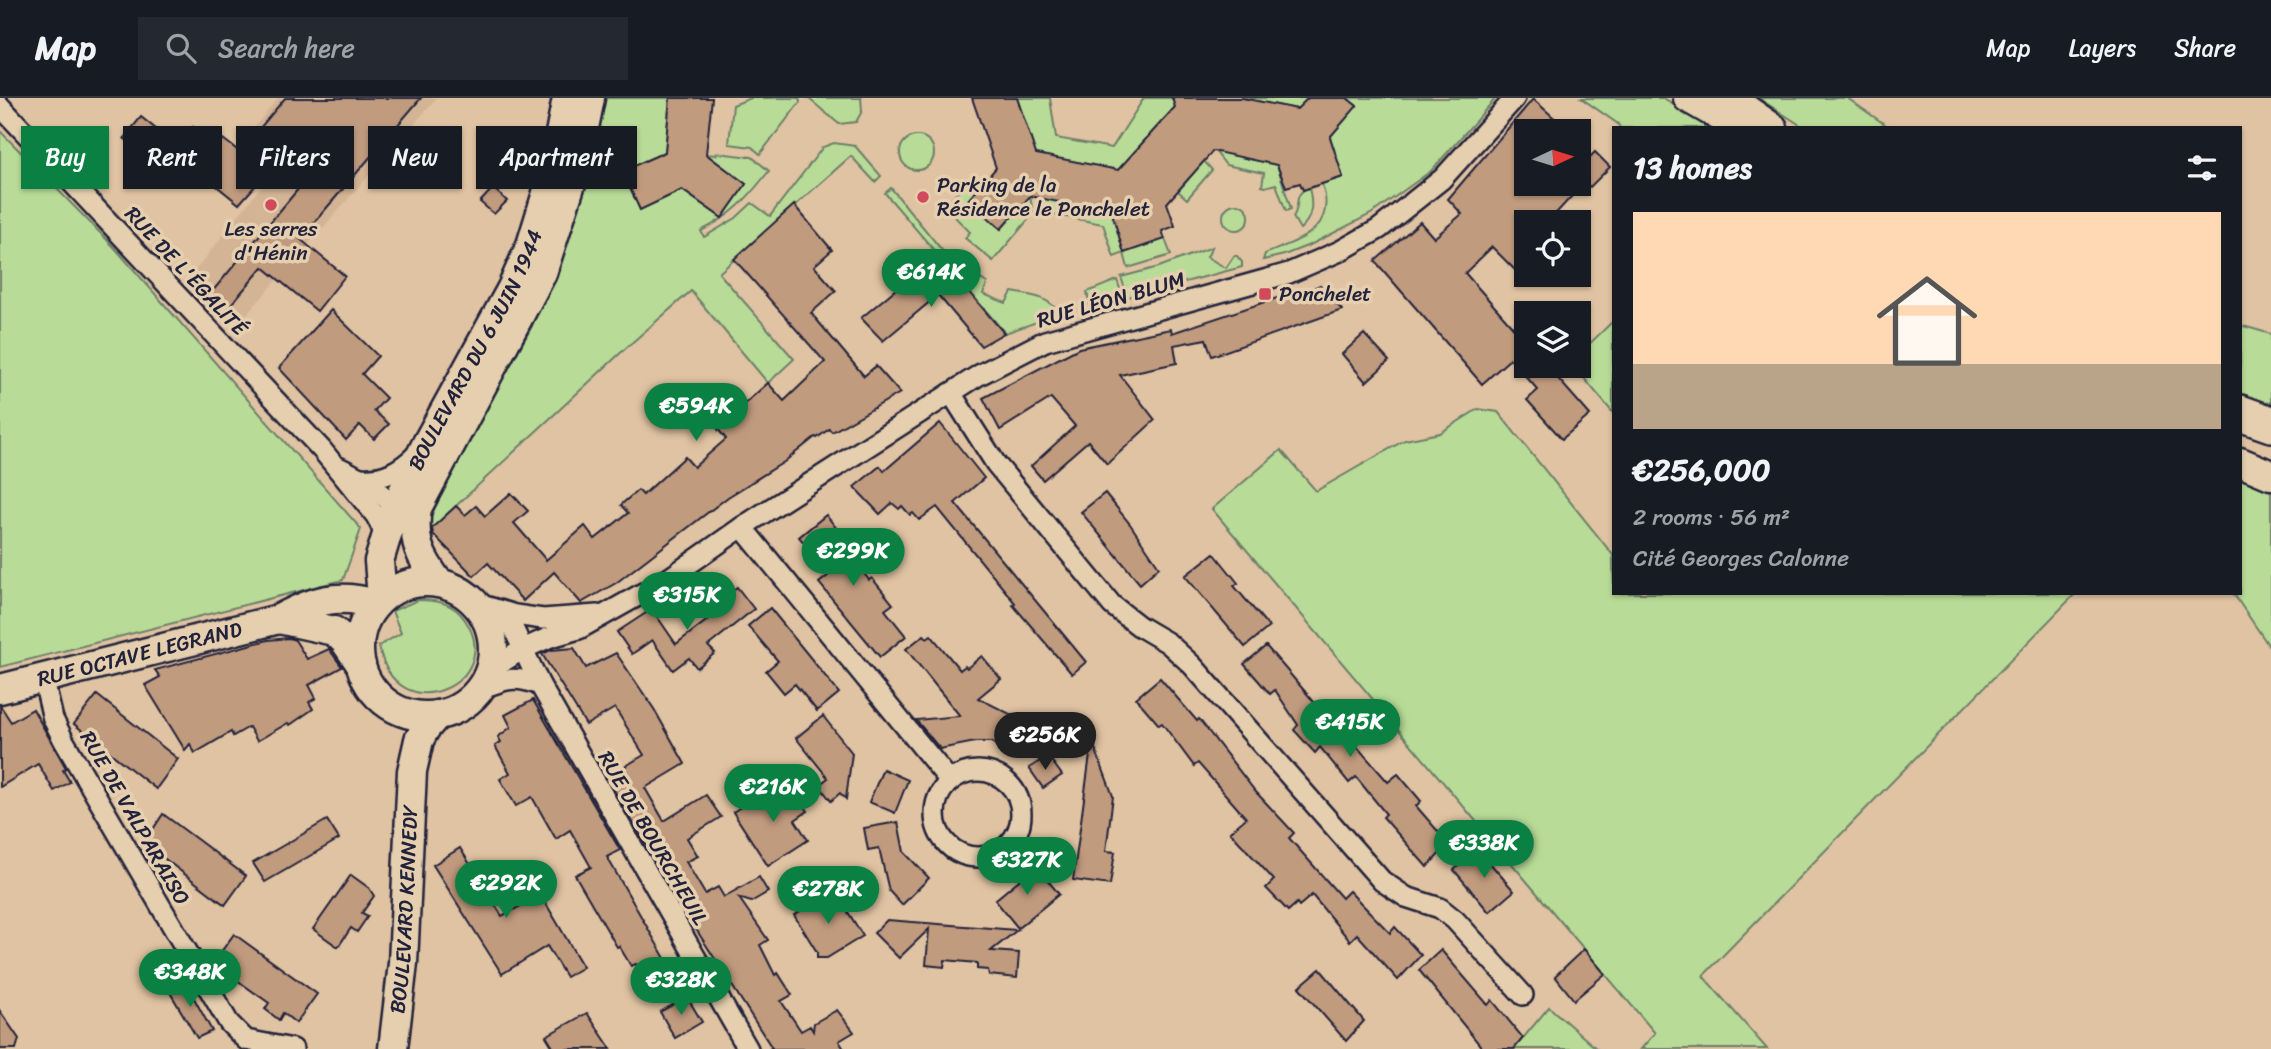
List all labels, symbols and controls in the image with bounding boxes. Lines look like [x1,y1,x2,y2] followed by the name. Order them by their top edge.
[138,17,628,80] search box
[35,19,96,77] text: Map
[218,25,355,71] text: Search here
[1986,27,2031,69] text: Map
[2069,27,2136,69] text: Layers
[2174,27,2236,69] text: Share
[162,29,200,67] icon: search
[1514,119,1591,196] north arrow
[1514,119,1591,378] map controls
[21,126,109,189] chip: Buy
[123,126,222,189] chip: Rent
[236,126,354,189] chip: Filters
[368,126,462,189] chip: New
[476,126,637,189] chip: Apartment
[1633,141,1752,195] text: 13 homes
[2183,149,2221,187] icon: filters
[937,166,1150,228] place label: Parking de la Résidence le Ponchelet
[915,189,931,205] marker: Parking de la Résidence le Ponchelet
[115,197,258,346] street label: RUE DE L'ÉGALITÉ
[263,197,279,213] marker: Les serres d'Hénin
[224,210,318,272] place label: Les serres d'Hénin
[1514,210,1591,287] button: locate
[397,225,554,477] street label: BOULEVARD DU 6 JUIN 1944
[882,250,980,309] pin: €614K
[898,251,964,292] text: €614K
[1864,258,1990,384] icon: home
[1032,261,1190,339] street label: RUE LÉON BLUM
[1279,275,1371,313] place label: Ponchelet
[1257,286,1273,302] marker: Ponchelet
[1514,301,1591,378] button: layers
[647,384,745,443] pin: €594K
[660,385,732,426] text: €594K
[1633,443,1771,497] text: €256,000
[1633,497,1790,538] text: 2 rooms · 56 m²
[804,528,902,588] pin: €299K
[818,530,888,571] text: €299K
[1633,538,1849,579] text: Cité Georges Calonne
[638,573,736,632] pin: €315K
[654,574,720,615] text: €315K
[33,610,247,698] street label: RUE OCTAVE LEGRAND
[1301,700,1399,759] pin: €415K
[1316,701,1384,742] text: €415K
[996,712,1094,772] pin: €256K
[1010,714,1080,755] text: €256K
[69,723,201,913] street label: RUE DE VALPARAISO
[587,743,719,933] street label: RUE DE BOURCHEUIL
[724,764,822,824] pin: €216K
[740,766,806,807] text: €216K
[378,803,429,1016] street label: BOULEVARD KENNEDY
[1435,820,1533,880] pin: €338K
[1450,822,1518,863] text: €338K
[978,838,1076,897] pin: €327K
[993,839,1061,880] text: €327K
[457,860,555,920] pin: €292K
[471,862,541,903] text: €292K
[779,866,877,926] pin: €278K
[793,868,863,909] text: €278K
[141,950,239,1009] pin: €348K
[155,951,225,992] text: €348K
[632,958,730,1017] pin: €328K
[646,959,716,1000] text: €328K

